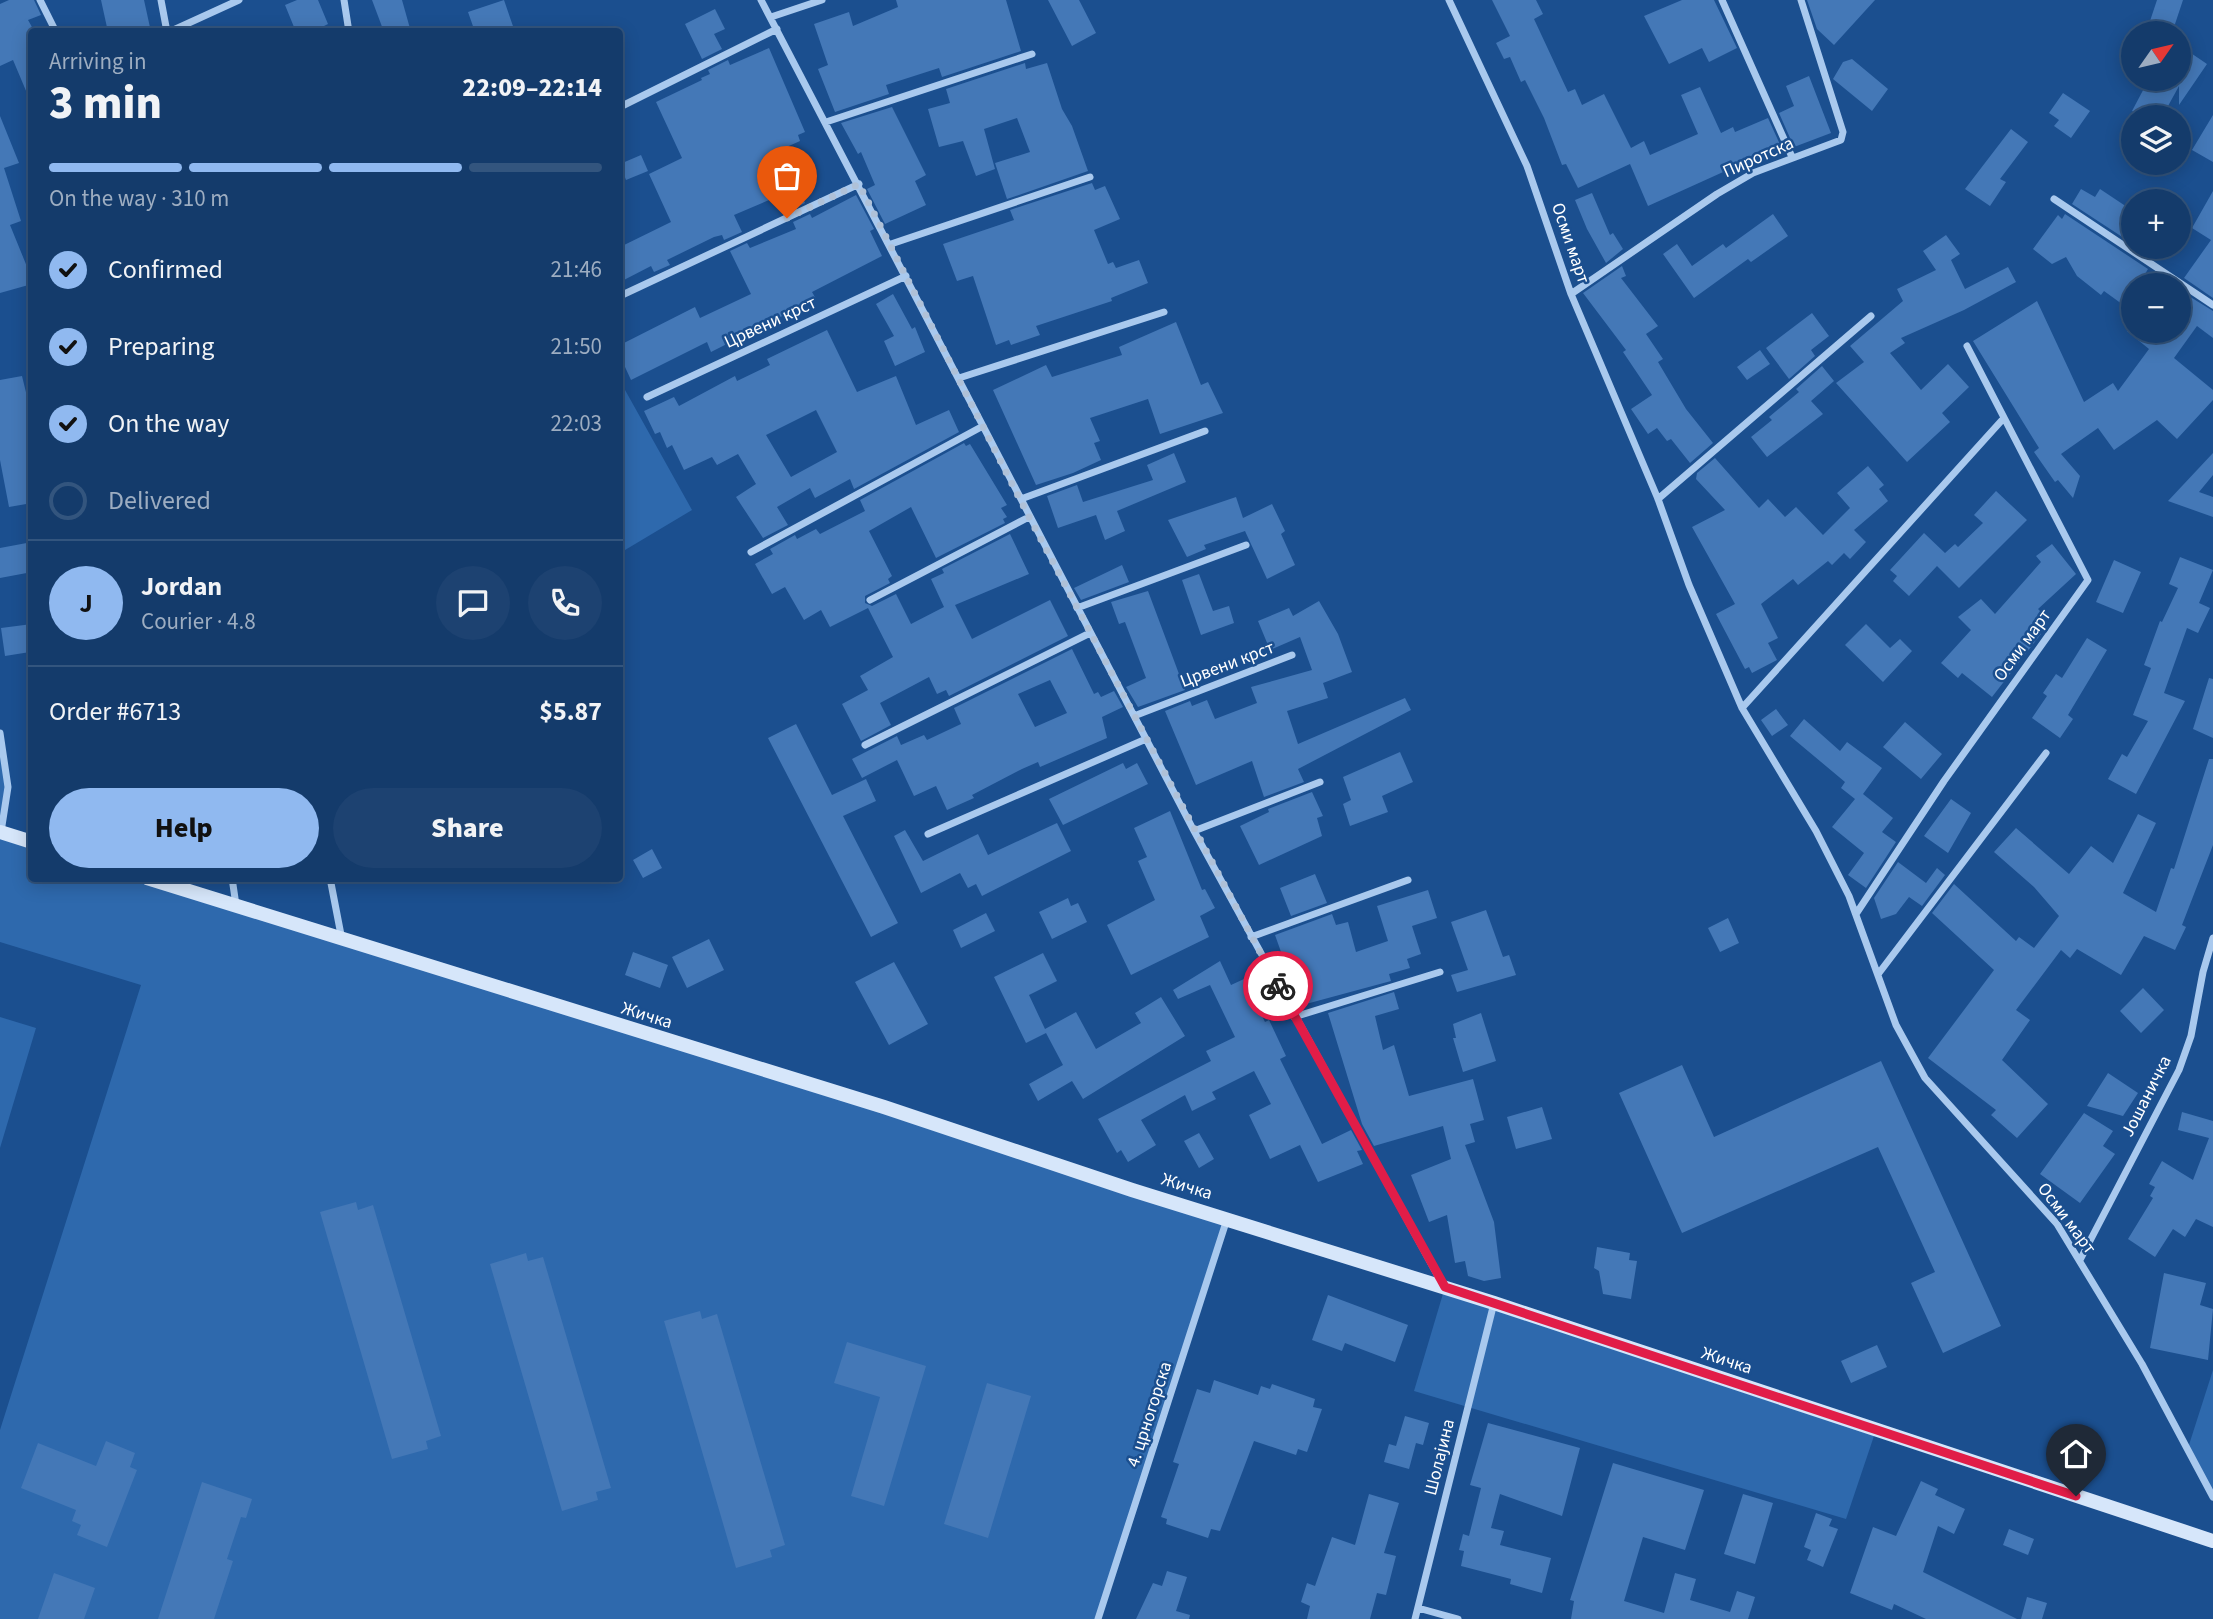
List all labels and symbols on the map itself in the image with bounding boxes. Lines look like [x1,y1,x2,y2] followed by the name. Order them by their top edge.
[2121,21,2191,91] north arrow
[1719,131,1798,184] street label: Пиротска
[757,146,817,218] pin
[1545,199,1596,287] street label: Осми март
[720,290,820,355] street label: Црвени крст
[1988,604,2057,687] street label: Осми март
[1176,635,1278,694] street label: Црвени крст
[1243,951,1313,1021] courier
[618,996,675,1035] street label: Жичка
[2115,1051,2178,1141] street label: Јошаничка
[1158,1167,1215,1206] street label: Жичка
[2031,1177,2102,1259] street label: Осми март
[1698,1341,1756,1380] street label: Жичка
[1121,1358,1178,1470] street label: 4. црногорска
[1418,1416,1461,1498] street label: Шолајина
[2046,1424,2106,1496] pin

